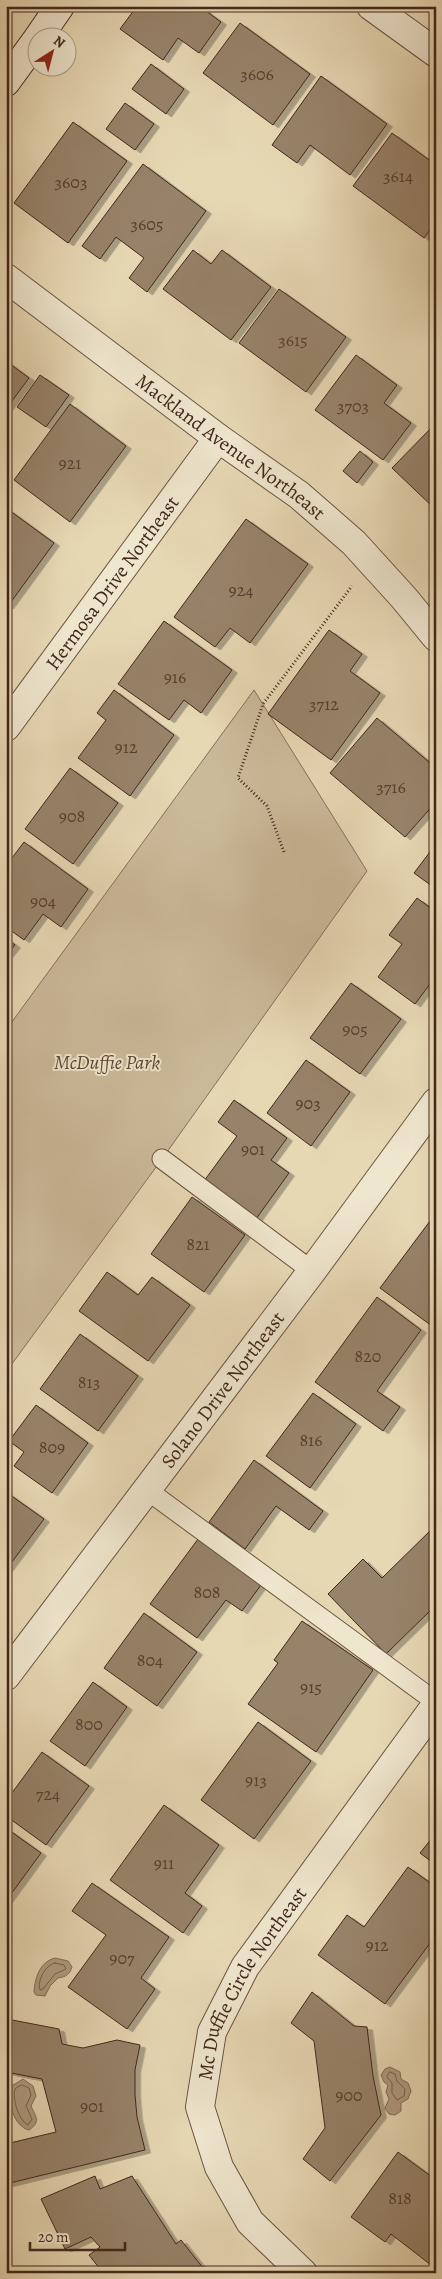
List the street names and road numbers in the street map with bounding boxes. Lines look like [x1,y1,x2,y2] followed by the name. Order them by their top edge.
[130,367,332,526] street label: Mackland Avenue Northeast
[39,490,185,675] street label: Hermosa Drive Northeast
[154,1305,291,1474] street label: Solano Drive Northeast
[191,1881,313,2082] street label: Mc Duffie Circle Northeast

